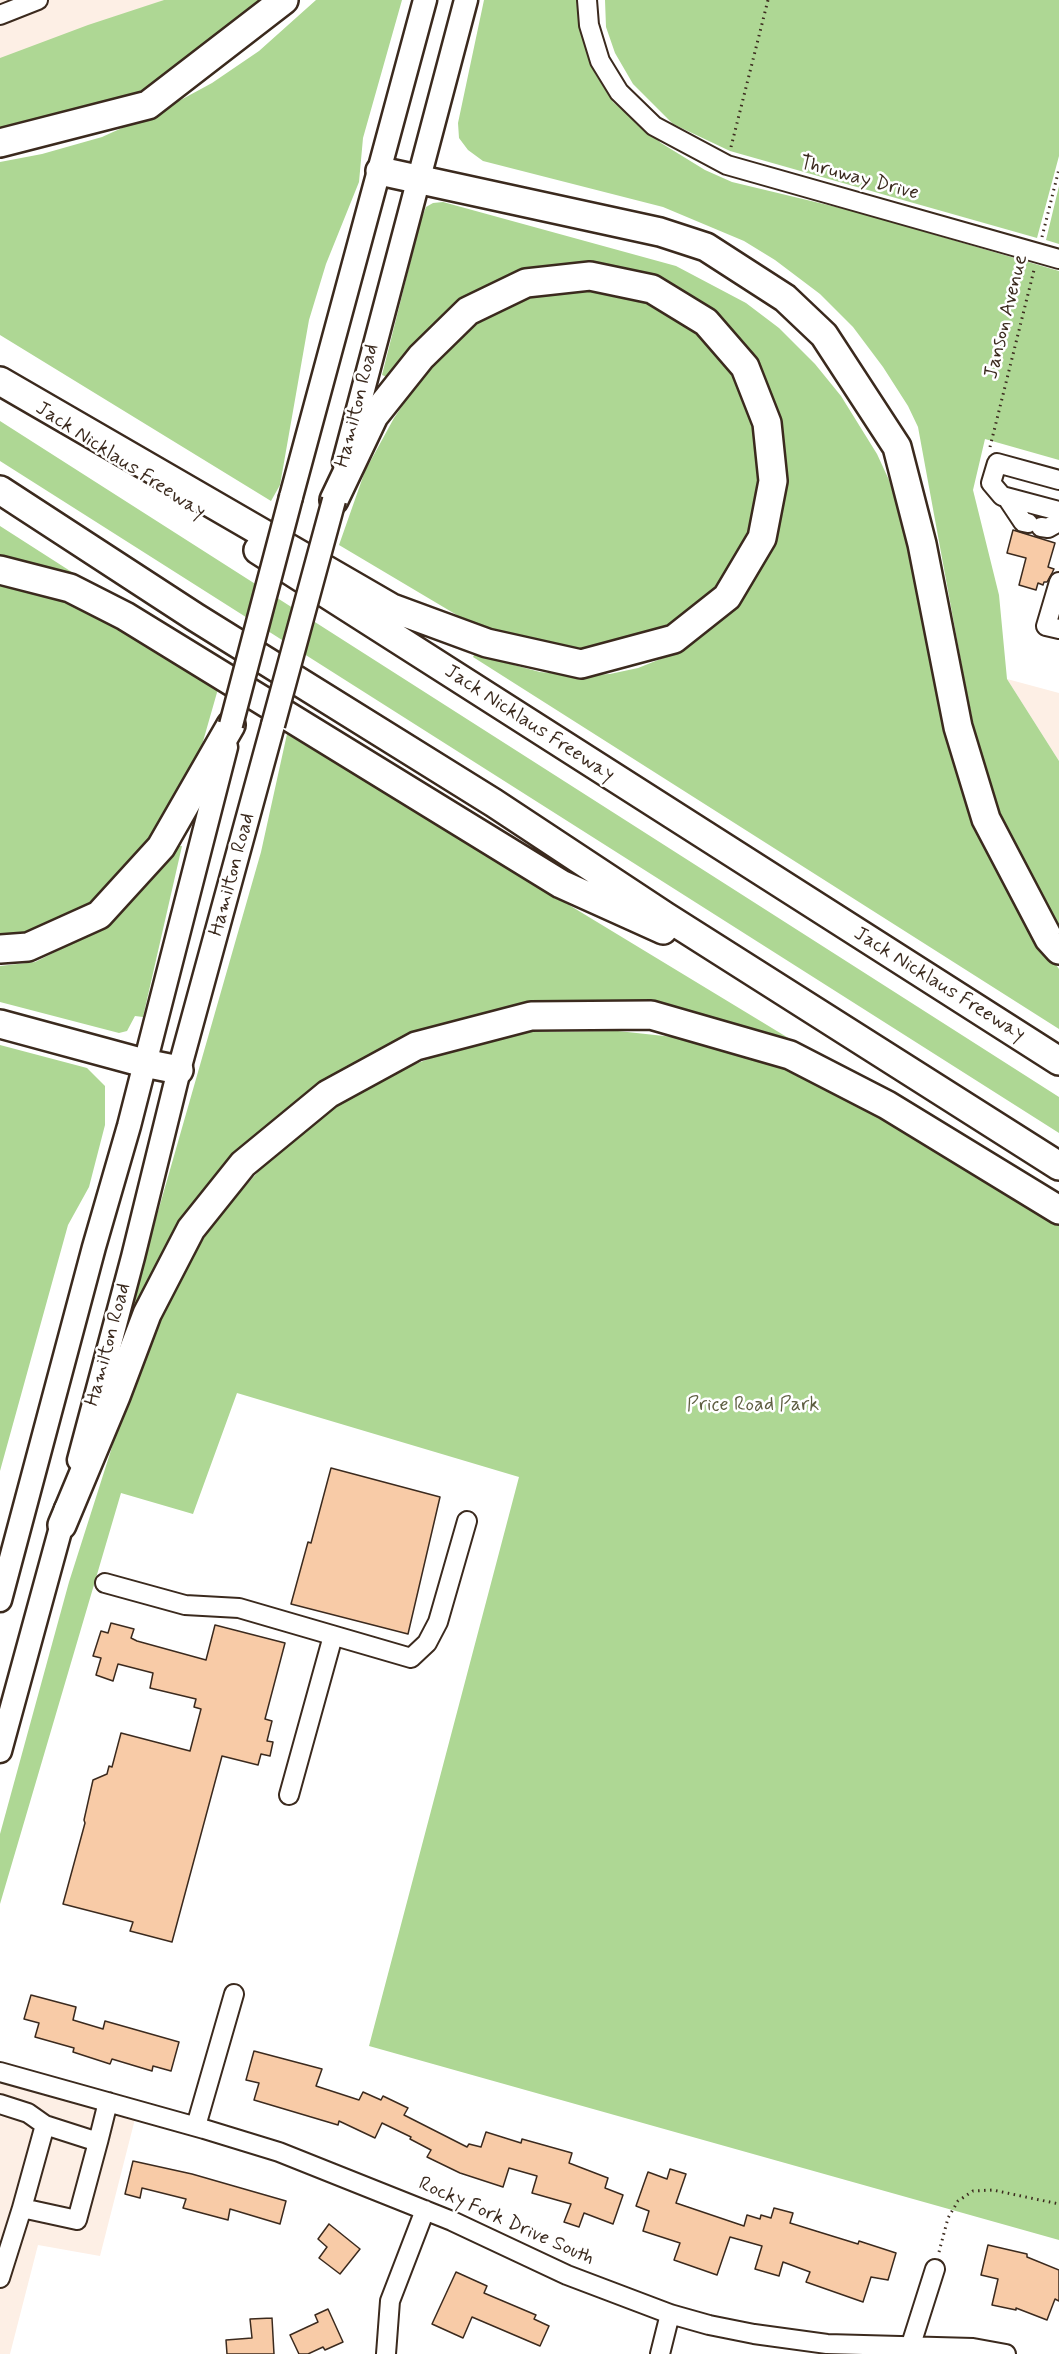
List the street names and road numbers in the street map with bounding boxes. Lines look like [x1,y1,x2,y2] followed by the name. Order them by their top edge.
[797,152,921,206] street label: Thruway Drive
[980,252,1034,382] street label: Janson Avenue
[331,342,385,470] street label: Hamilton Road
[31,397,209,525] street label: Jack Nicklaus Freeway
[440,660,618,788] street label: Jack Nicklaus Freeway
[205,811,261,939] street label: Hamilton Road
[849,922,1029,1048] street label: Jack Nicklaus Freeway
[81,1281,137,1409] street label: Hamilton Road
[414,2172,598,2272] street label: Rocky Fork Drive South

